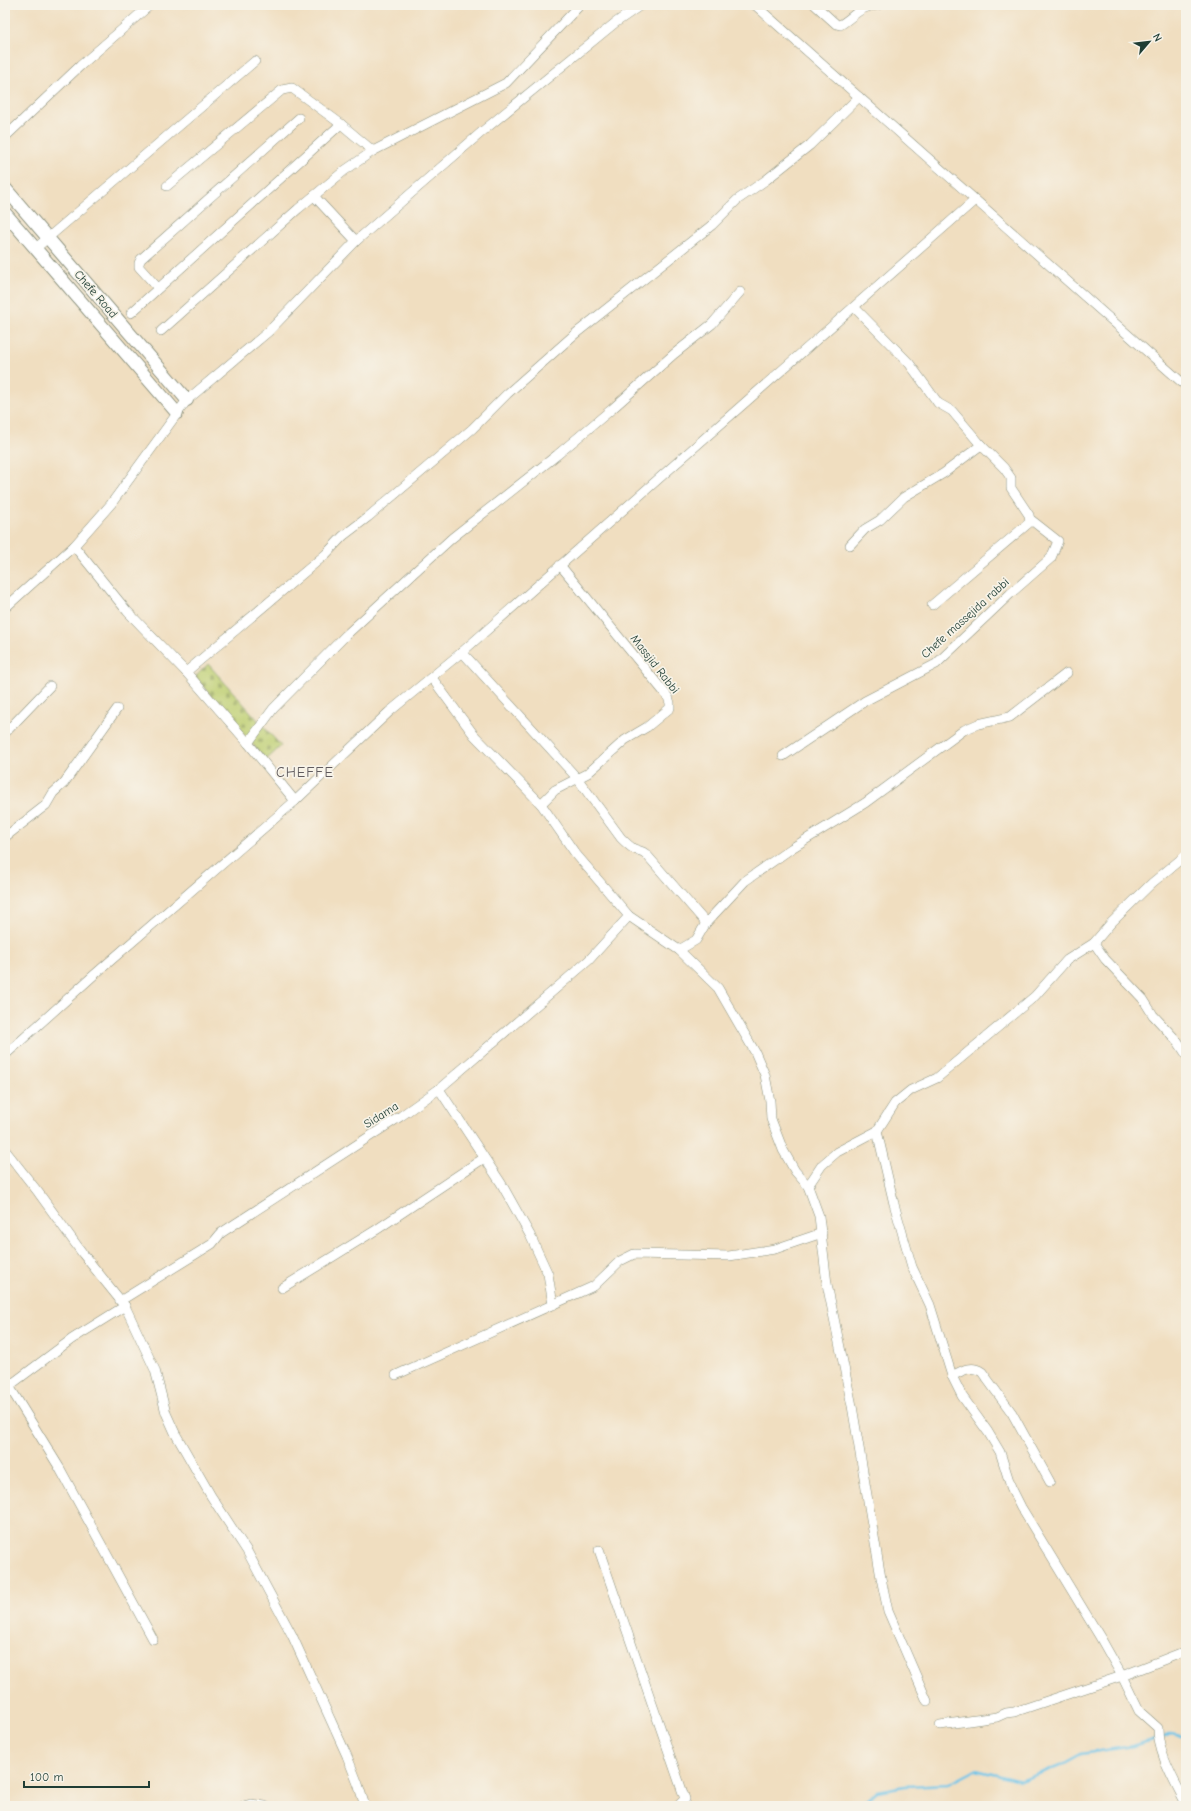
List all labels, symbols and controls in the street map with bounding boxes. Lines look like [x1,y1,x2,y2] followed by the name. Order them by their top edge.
[1129,22,1169,62] north arrow
[1150,31,1165,44] text: N
[71,267,121,321] street label: Chefe Road
[918,575,1012,661] street label: Chefe massejida rabbi
[628,632,682,696] street label: Massjid Rabbi
[276,764,334,781] district label: CHEFFE
[361,1099,401,1131] street label: Sidama
[24,1763,149,1789] scale bar
[30,1770,63,1784] text: 100 m

